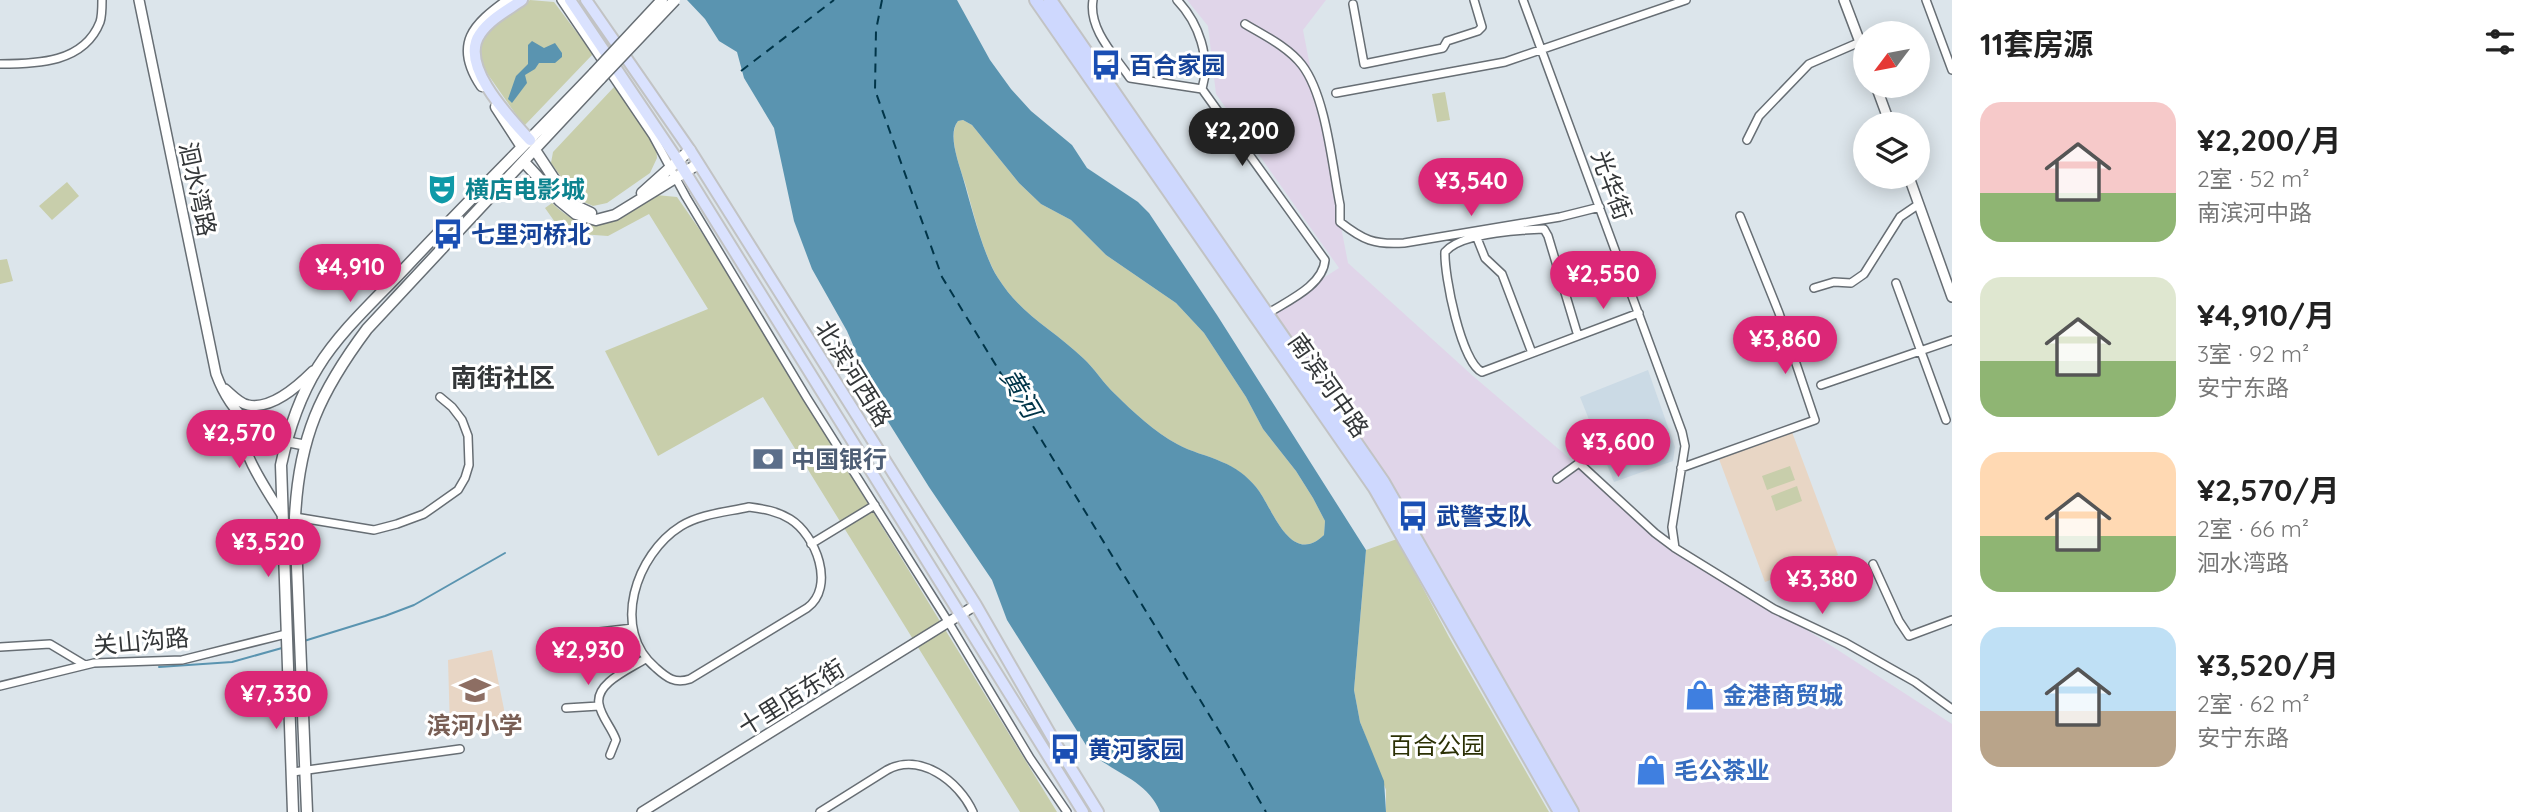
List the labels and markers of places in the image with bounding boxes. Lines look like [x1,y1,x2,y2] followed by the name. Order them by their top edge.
[1089,48,1123,82] bus stop icon: 百合家园
[1129,50,1225,80] place label: 百合家园
[1185,108,1299,168] pin: ¥2,200
[1414,158,1528,218] pin: ¥3,540
[425,172,459,206] theatre icon: 横店电影城
[465,174,585,204] place label: 横店电影城
[431,217,465,251] bus stop icon: 七里河桥北
[471,219,591,249] place label: 七里河桥北
[293,244,407,304] pin: ¥4,910
[1546,252,1660,311] pin: ¥2,550
[1728,316,1842,376] pin: ¥3,860
[182,410,296,470] pin: ¥2,570
[1561,420,1675,479] pin: ¥3,600
[751,442,785,476] bank icon: 中国银行
[791,444,887,474] place label: 中国银行
[1396,499,1430,533] bus stop icon: 武警支队
[1436,501,1532,531] place label: 武警支队
[211,520,325,579] pin: ¥3,520
[1765,556,1879,616] pin: ¥3,380
[531,628,645,687] pin: ¥2,930
[219,672,333,731] pin: ¥7,330
[458,673,492,707] school or university icon: 滨河小学
[1683,678,1717,712] shop icon: 金港商贸城
[1723,680,1843,710] place label: 金港商贸城
[427,710,523,740] place label: 滨河小学
[1048,732,1082,766] bus stop icon: 黄河家园
[1088,734,1184,764] place label: 黄河家园
[1634,753,1668,787] shop icon: 毛公茶业
[1674,755,1770,785] place label: 毛公茶业

